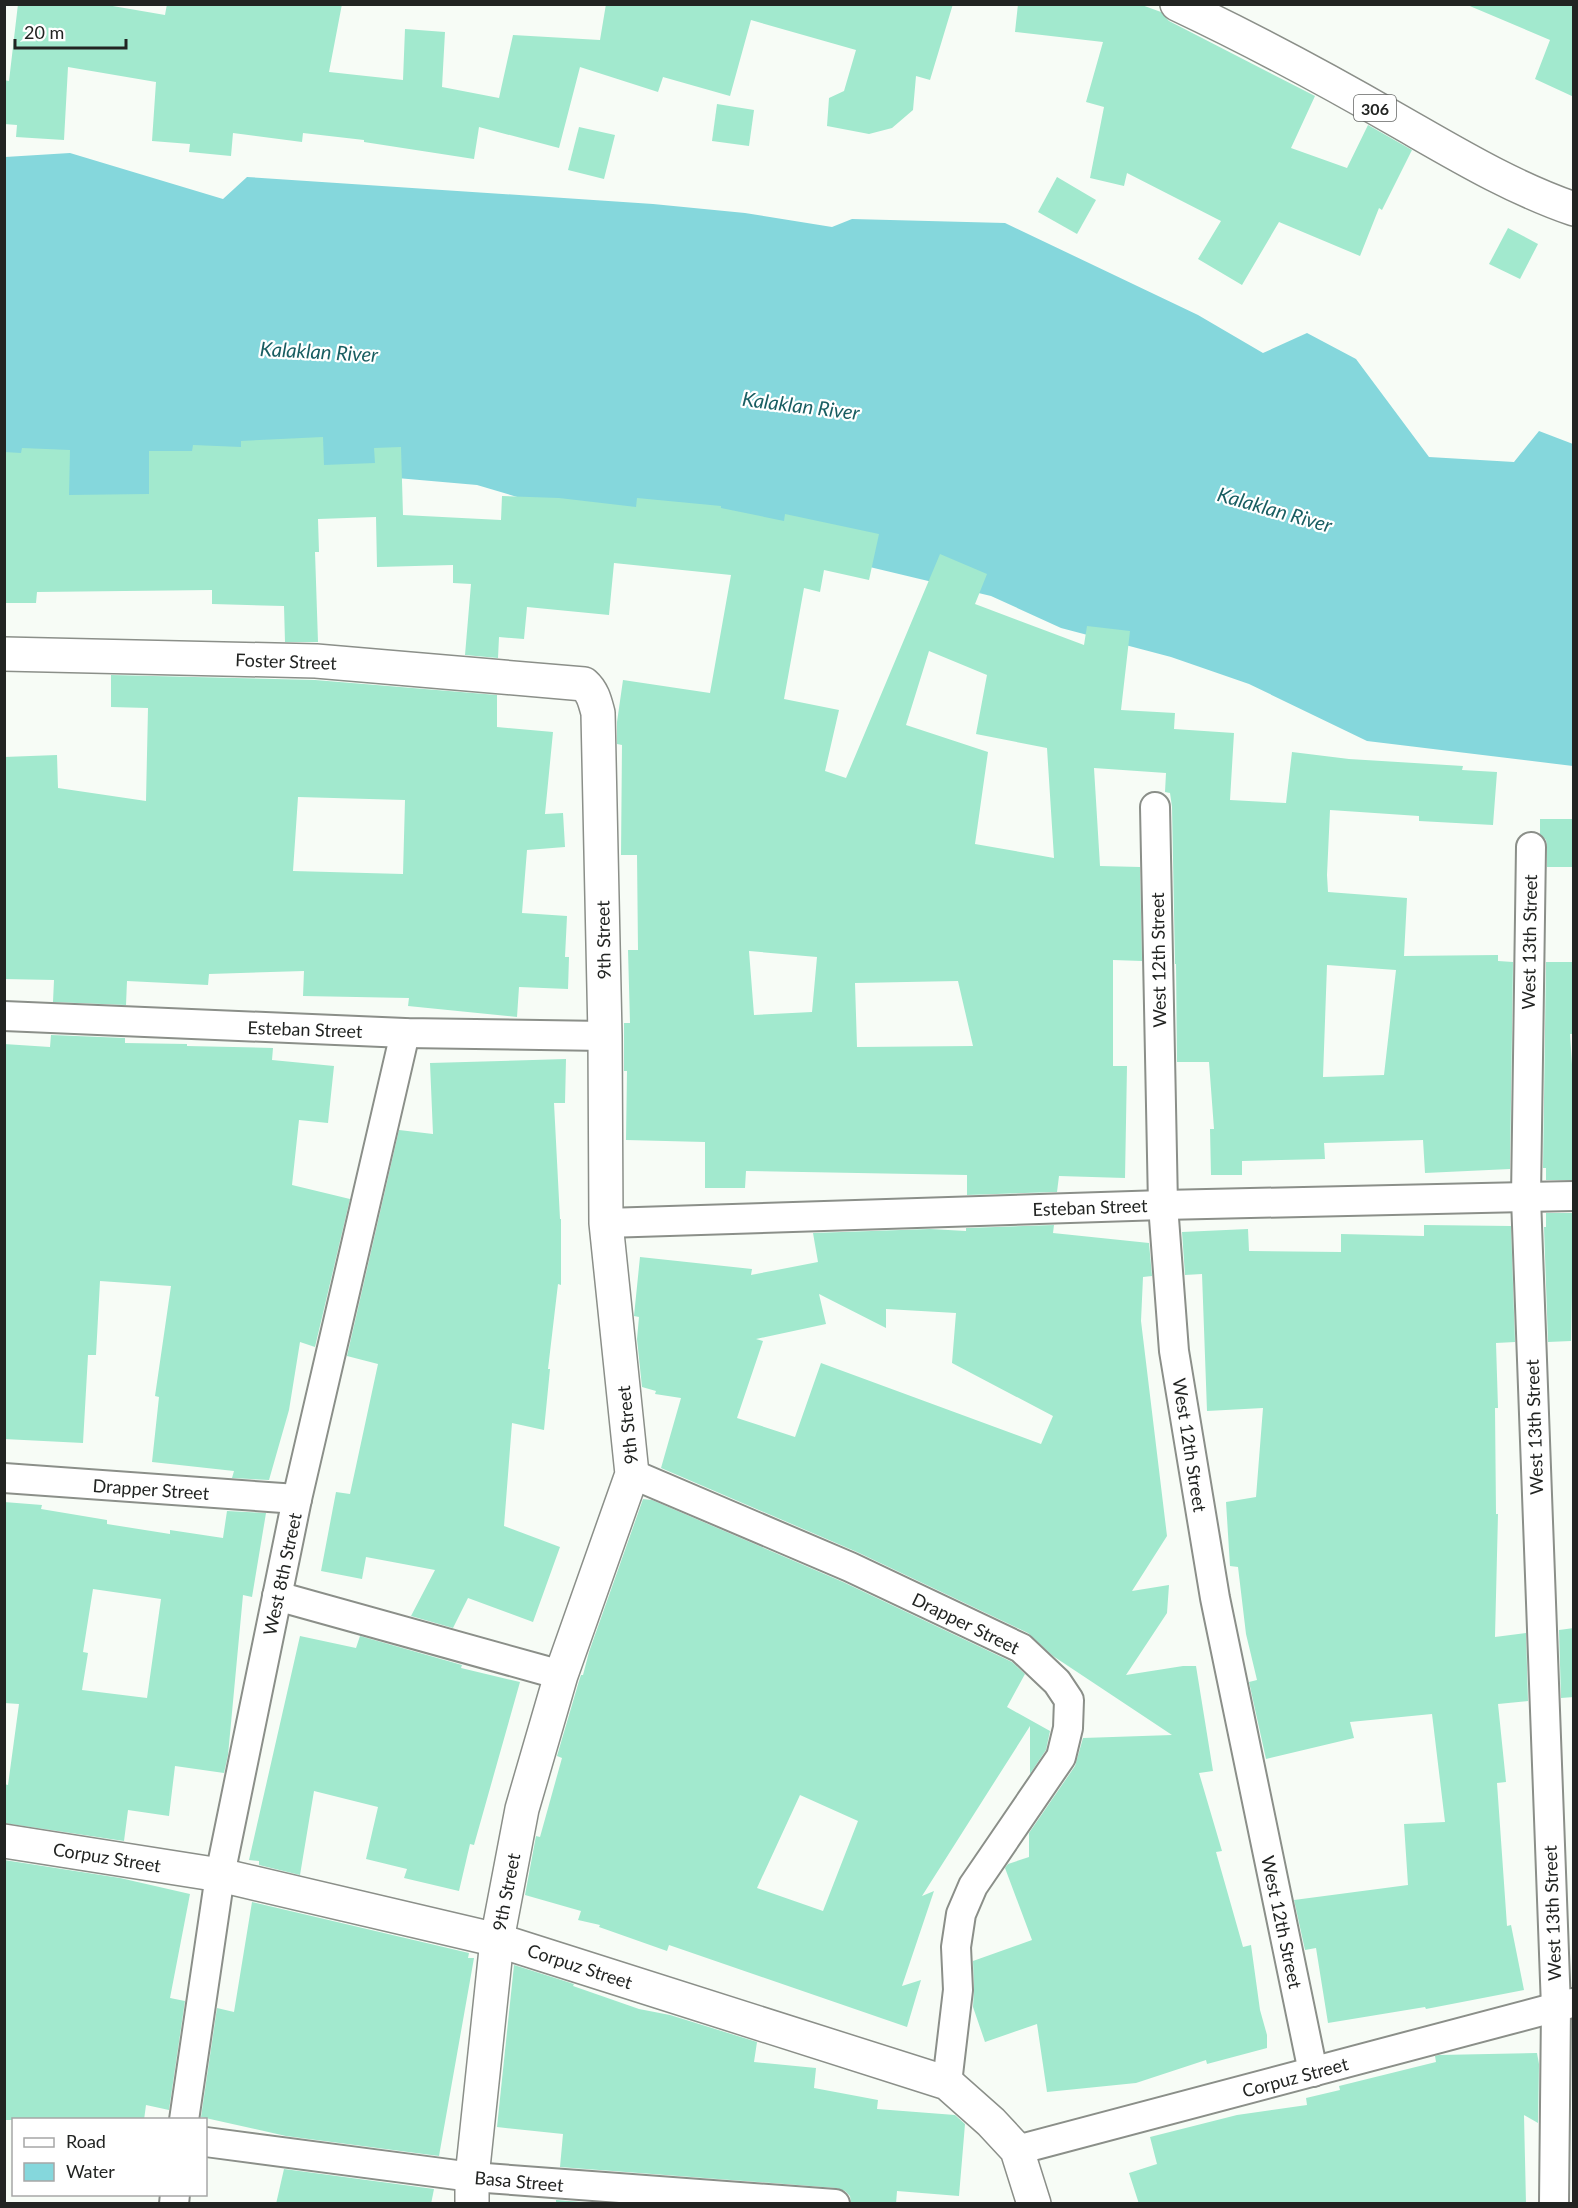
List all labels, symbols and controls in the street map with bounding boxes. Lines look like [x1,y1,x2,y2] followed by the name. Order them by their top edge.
[15,12,126,50] scale bar
[24,21,64,43] text: 20 m
[1354,95,1396,121] road number: 306
[259,336,380,366] water label: Kalaklan River
[741,386,862,424] water label: Kalaklan River
[1215,481,1336,537] water label: Kalaklan River
[235,648,338,674] street label: Foster Street
[1517,874,1541,1010] street label: West 13th Street
[1146,892,1170,1028] street label: West 12th Street
[591,900,615,980] street label: 9th Street
[247,1016,363,1042] street label: Esteban Street
[1032,1194,1148,1220] street label: Esteban Street
[1521,1358,1547,1495] street label: West 13th Street
[1169,1376,1212,1514] street label: West 12th Street
[612,1384,642,1465] street label: 9th Street
[92,1474,211,1504] street label: Drapper Street
[258,1510,306,1637] street label: West 8th Street
[909,1588,1024,1659] street label: Drapper Street
[52,1838,163,1876] street label: Corpuz Street
[1539,1844,1565,1981] street label: West 13th Street
[488,1851,524,1933] street label: 9th Street
[1257,1854,1307,1991] street label: West 12th Street
[525,1939,636,1993] street label: Corpuz Street
[1240,2052,1351,2102] street label: Corpuz Street
[12,2118,207,2196] legend
[66,2130,106,2152] text: Road
[66,2160,115,2182] text: Water
[474,2166,565,2196] street label: Basa Street

